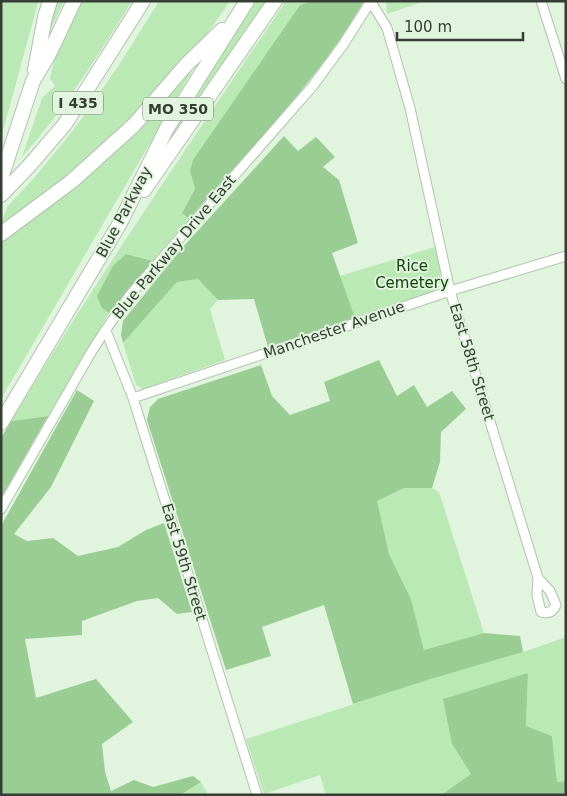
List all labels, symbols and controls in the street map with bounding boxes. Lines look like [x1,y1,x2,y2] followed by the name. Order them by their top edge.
[397,10,523,42] scale bar
[404,18,452,36] text: 100 m
[53,92,103,115] road number: I 435
[143,98,213,120] road number: MO 350
[92,163,156,261] street label: Blue Parkway
[108,171,240,323] street label: Blue Parkway Drive East
[375,257,449,292] park label: Rice Cemetery
[261,297,407,363] street label: Manchester Avenue
[446,301,498,423] street label: East 58th Street
[158,501,210,623] street label: East 59th Street

